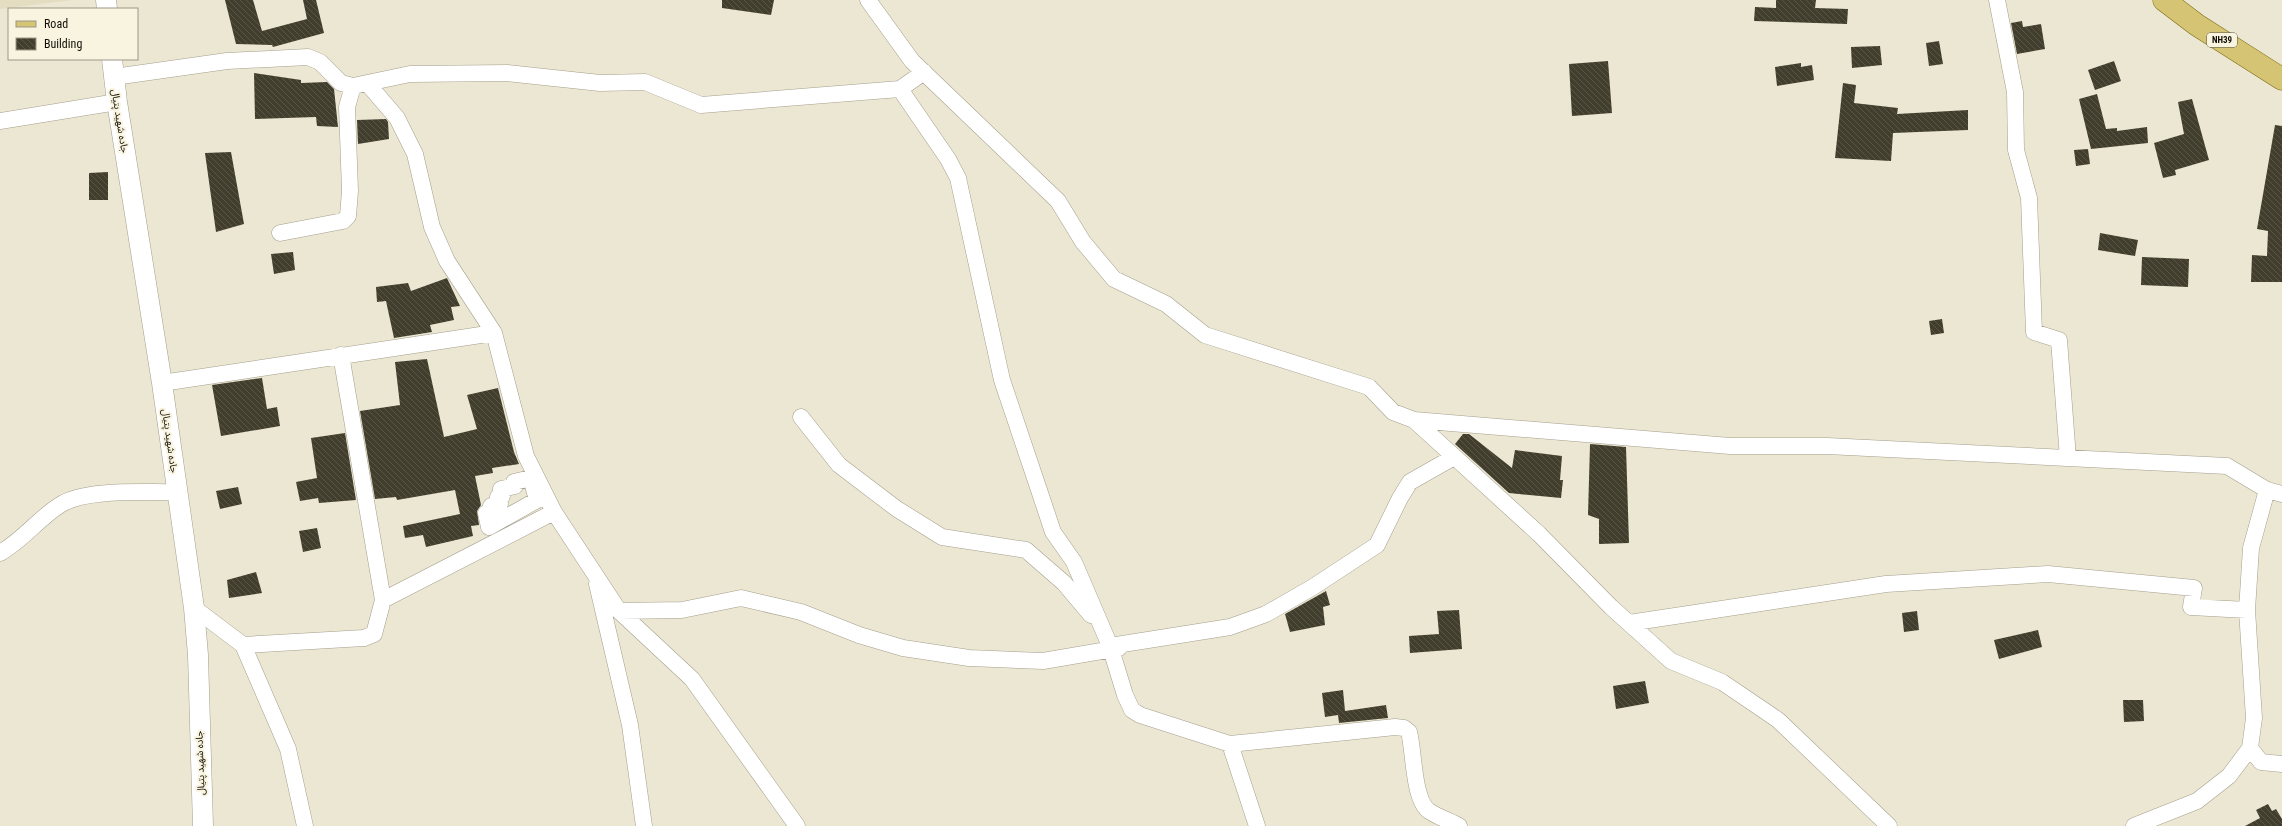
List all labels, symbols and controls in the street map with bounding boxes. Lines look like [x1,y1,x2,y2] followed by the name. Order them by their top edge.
[8,8,138,60] legend
[44,17,68,31] text: Road
[2207,33,2237,47] road number: NH39
[44,37,82,51] text: Building
[108,88,130,154] street label: جاده شهید پتیال
[159,408,180,474] street label: جاده شهید پتیال
[193,730,208,795] street label: جاده شهید پتیال

